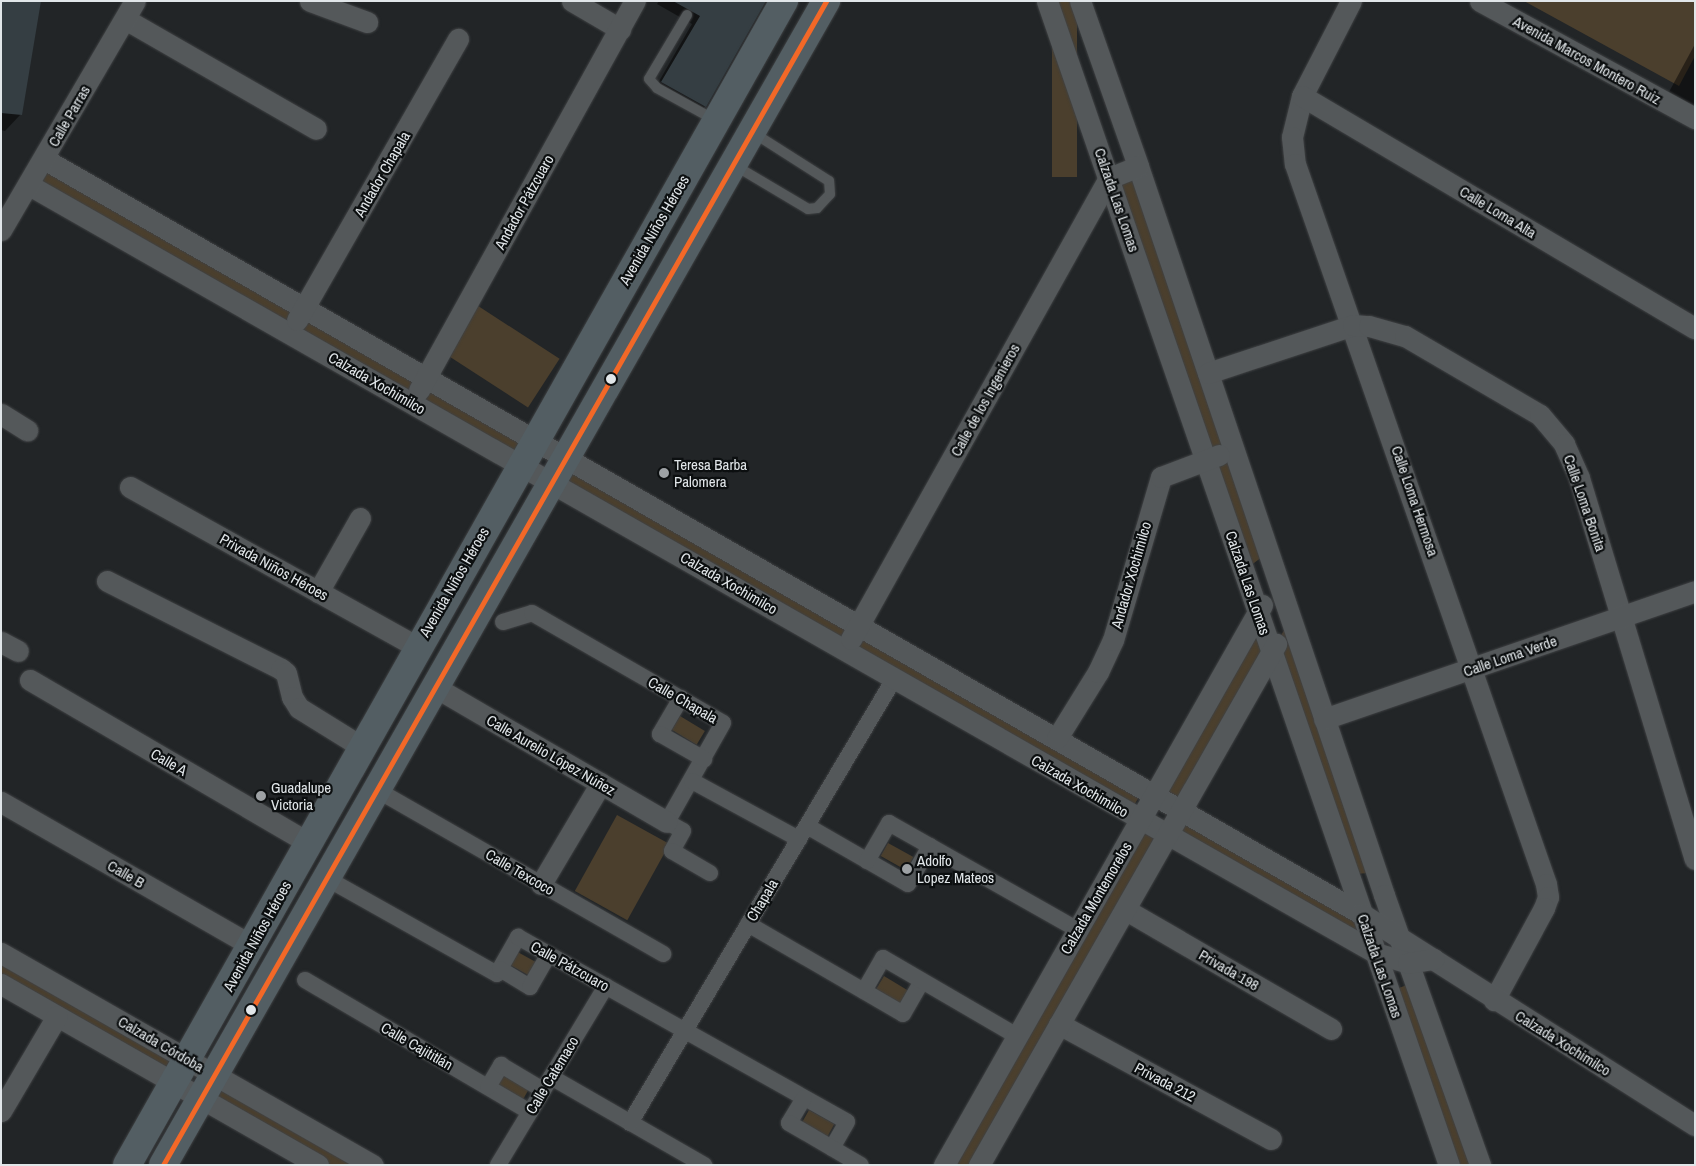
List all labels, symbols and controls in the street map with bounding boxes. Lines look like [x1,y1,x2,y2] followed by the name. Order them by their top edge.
[1510,12,1664,108] street label: Avenida Marcos Montero Ruiz
[44,82,94,150] street label: Calle Parras
[350,128,414,220] street label: Andador Chapala
[1091,146,1143,254] street label: Calzada Las Lomas
[491,152,557,252] street label: Andador Pátzcuaro
[615,172,693,288] street label: Avenida Niños Héroes
[1456,182,1540,242] street label: Calle Loma Alta
[947,341,1023,459] street label: Calle de los Ingenieros
[325,348,429,418] street label: Calzada Xochimilco
[606,374,616,384] unlabelled marker
[1388,443,1442,559] street label: Calle Loma Hermosa
[1560,452,1610,554] street label: Calle Loma Bonita
[674,455,747,490] place label: Teresa Barba Palomera
[658,467,670,479] marker: Teresa Barba Palomera
[1107,519,1155,631] street label: Andador Xochimilco
[415,524,493,640] street label: Avenida Niños Héroes
[1222,529,1274,637] street label: Calzada Las Lomas
[217,530,331,604] street label: Privada Niños Héroes
[677,548,781,618] street label: Calzada Xochimilco
[1461,632,1559,680] street label: Calle Loma Verde
[645,673,721,727] street label: Calle Chapala
[483,711,619,799] street label: Calle Aurelio López Núñez
[147,744,191,780] street label: Calle A
[1028,751,1132,821] street label: Calzada Xochimilco
[271,778,331,813] place label: Guadalupe Victoria
[255,790,267,802] marker: Guadalupe Victoria
[1057,839,1135,957] street label: Calzada Montemorelos
[482,845,558,899] street label: Calle Texcoco
[917,851,994,886] place label: Adolfo Lopez Mateos
[104,856,148,892] street label: Calle B
[901,863,913,875] marker: Adolfo Lopez Mateos
[742,876,782,924] street label: Chapala
[219,878,295,994] street label: Avenida Niños Héroes
[1354,912,1406,1020] street label: Calzada Las Lomas
[528,937,612,995] street label: Calle Pátzcuaro
[1196,946,1262,994] street label: Privada 198
[246,1005,256,1015] unlabelled marker
[1512,1006,1614,1080] street label: Calzada Xochimilco
[115,1012,207,1076] street label: Calzada Córdoba
[378,1018,456,1074] street label: Calle Cajititlán
[522,1033,582,1117] street label: Calle Catemaco
[1131,1058,1199,1106] street label: Privada 212

